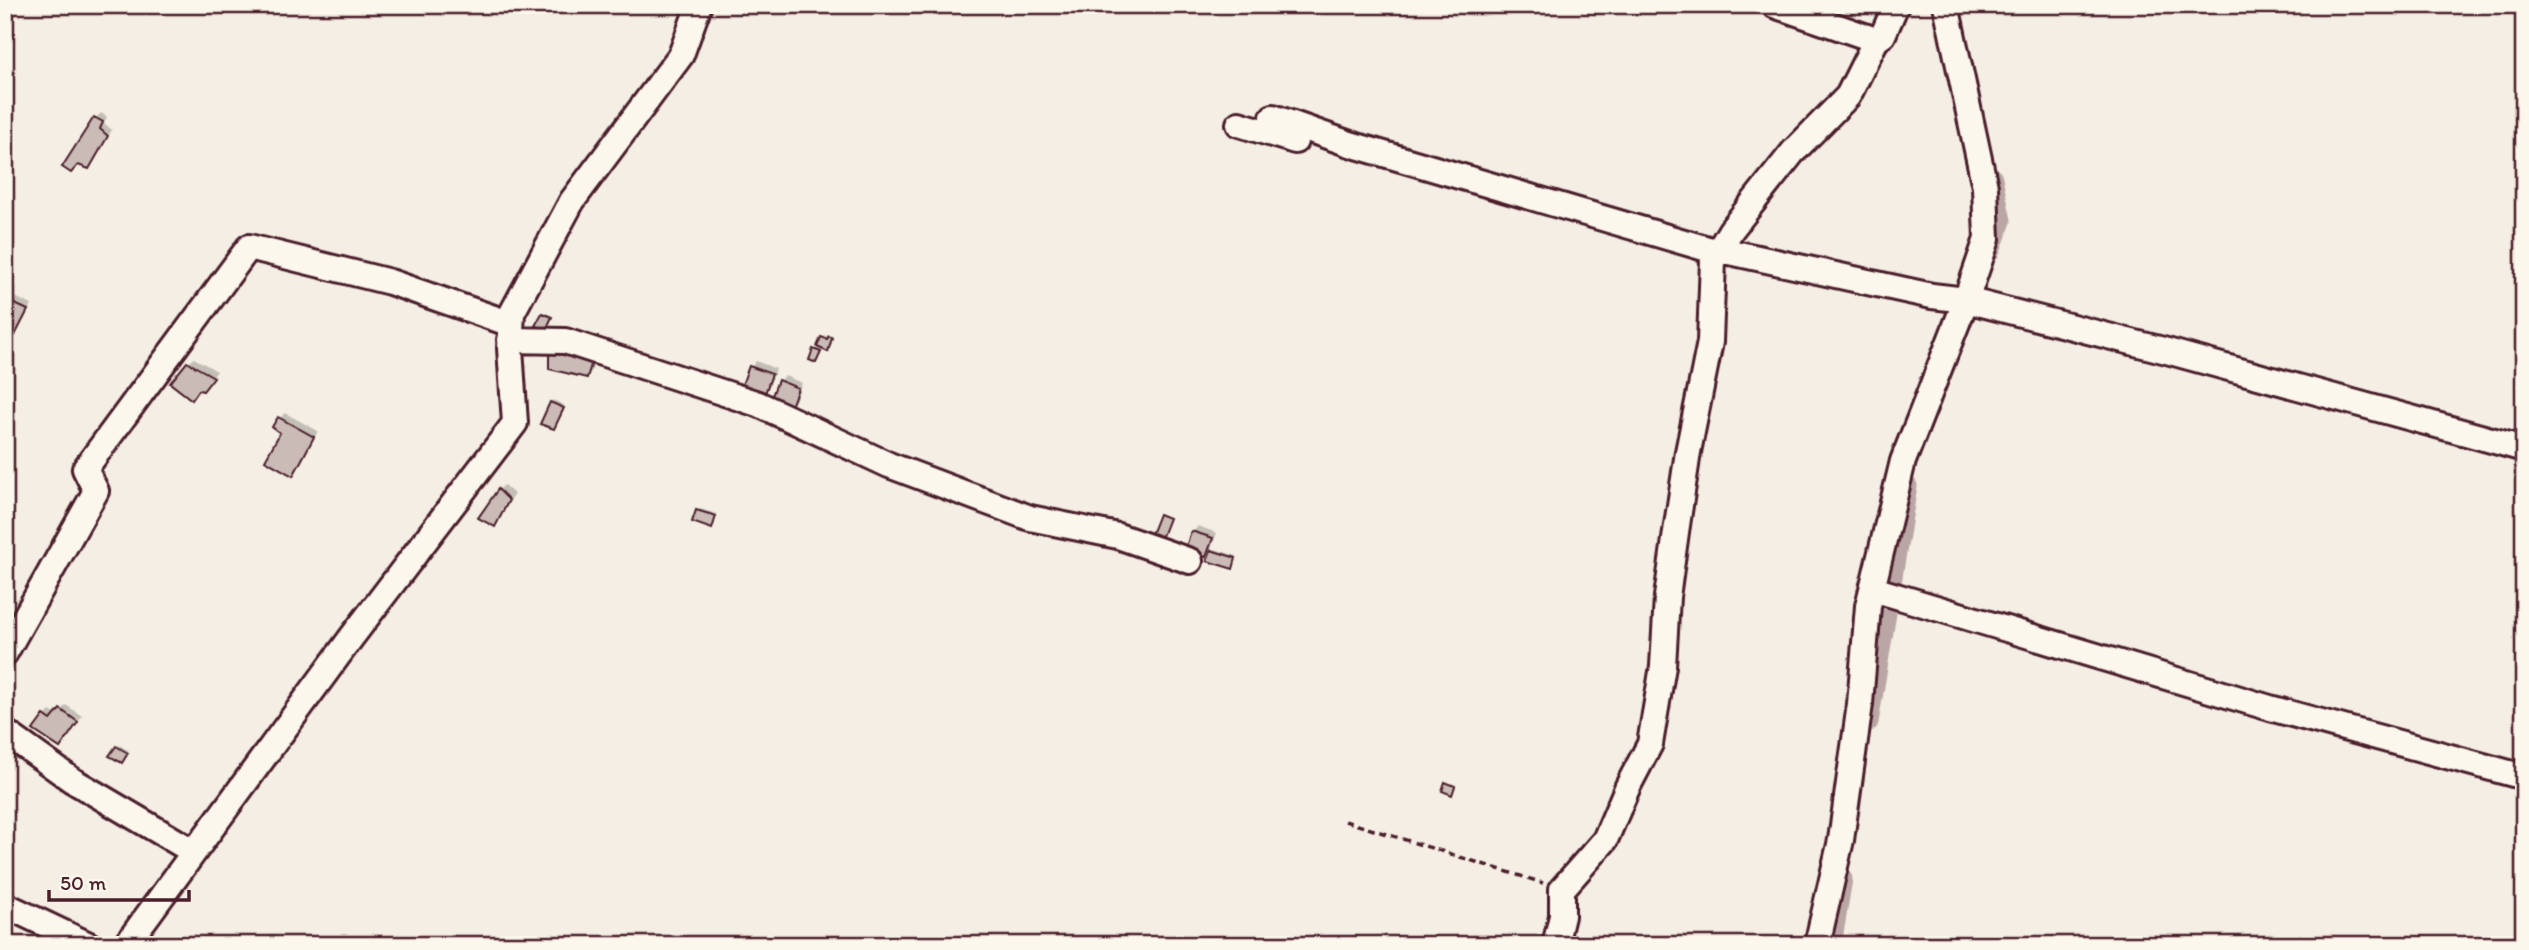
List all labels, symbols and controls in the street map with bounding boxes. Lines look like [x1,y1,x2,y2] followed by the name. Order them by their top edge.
[49,859,189,903] scale bar
[60,870,107,895] text: 50 m

